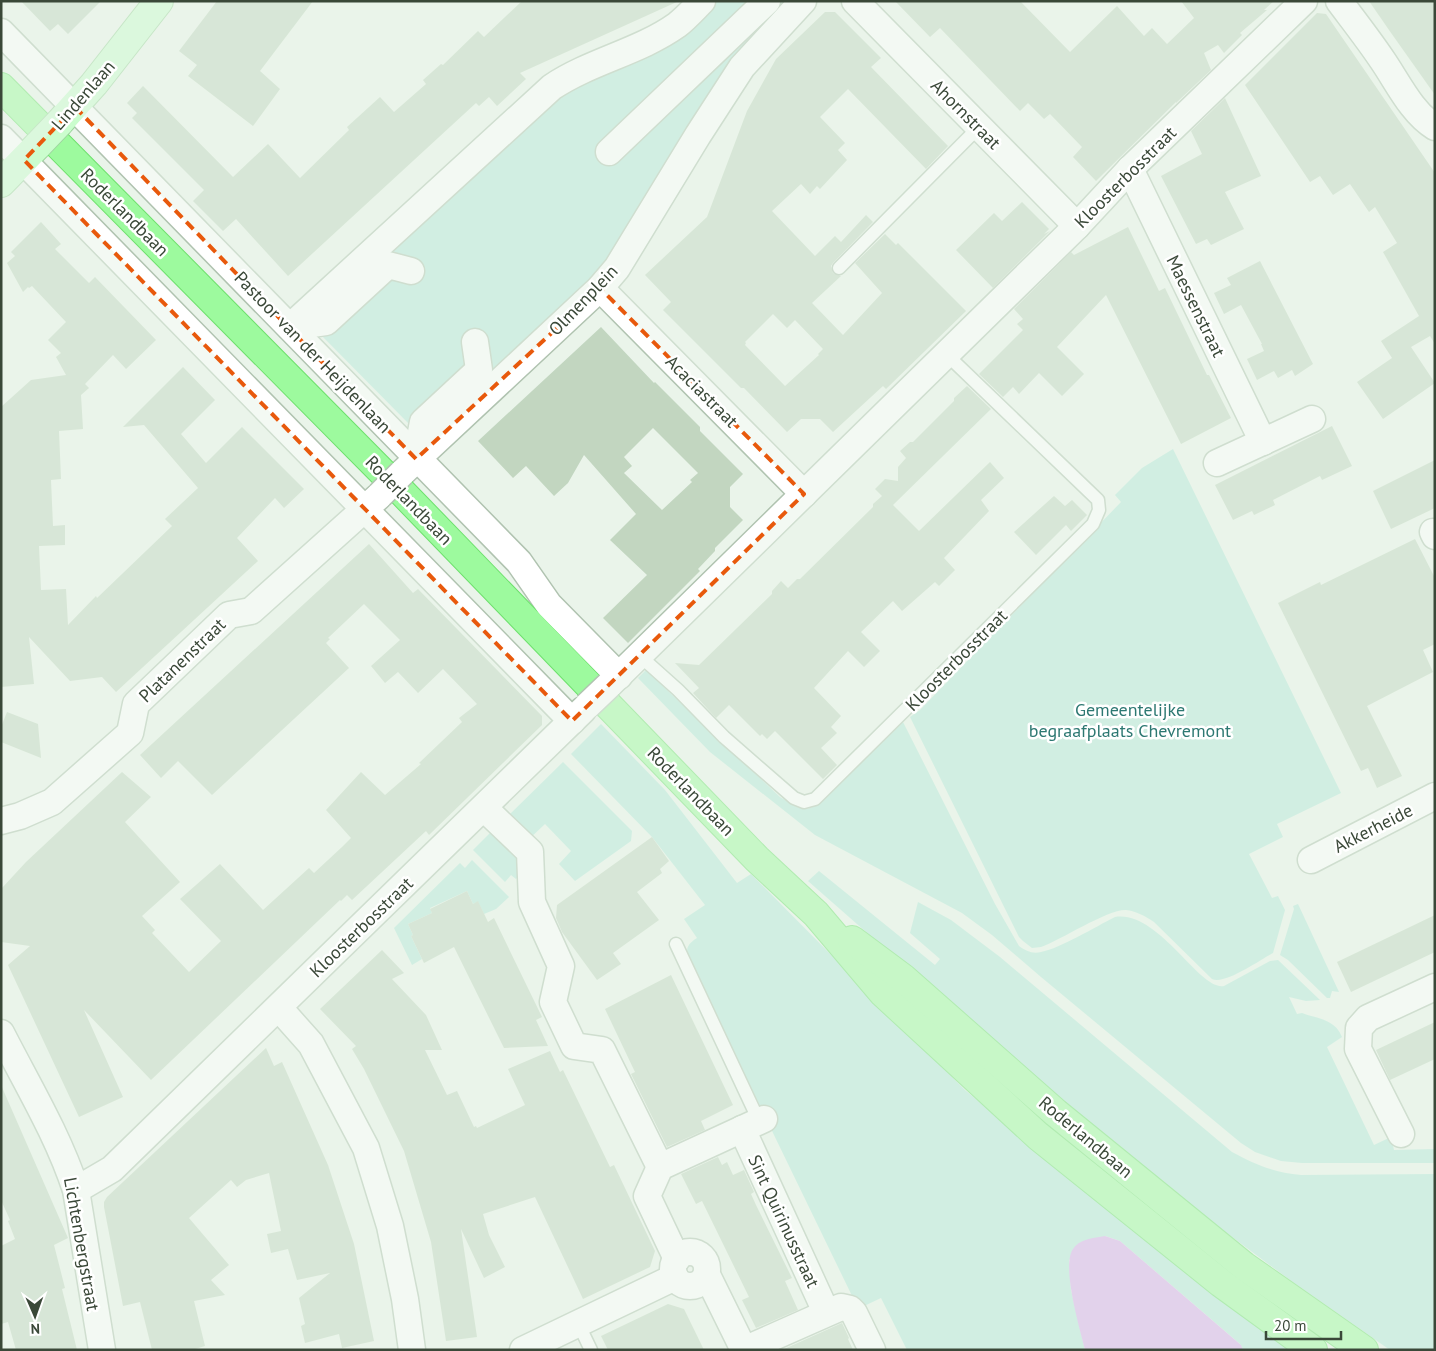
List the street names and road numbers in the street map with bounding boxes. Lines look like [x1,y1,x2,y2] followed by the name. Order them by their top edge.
[46,55,120,135] street label: Lindenlaan
[926,74,1006,154] street label: Ahornstraat
[1069,121,1181,233] street label: Kloosterbosstraat
[76,163,174,261] street label: Roderlandbaan
[1162,251,1230,361] street label: Maessenstraat
[543,260,623,340] street label: Olmenplein
[230,266,396,438] street label: Pastoor van der Heijdenlaan
[661,350,743,432] street label: Acaciastraat
[361,450,457,550] street label: Roderlandbaan
[900,604,1012,716] street label: Kloosterbosstraat
[134,613,230,707] street label: Platanenstraat
[643,741,739,841] street label: Roderlandbaan
[1330,798,1416,858] street label: Akkerheide
[304,872,418,982] street label: Kloosterbosstraat
[1034,1091,1138,1183] street label: Roderlandbaan
[743,1151,825,1291] street label: Sint Quirinusstraat
[59,1175,105,1313] street label: Lichtenbergstraat

